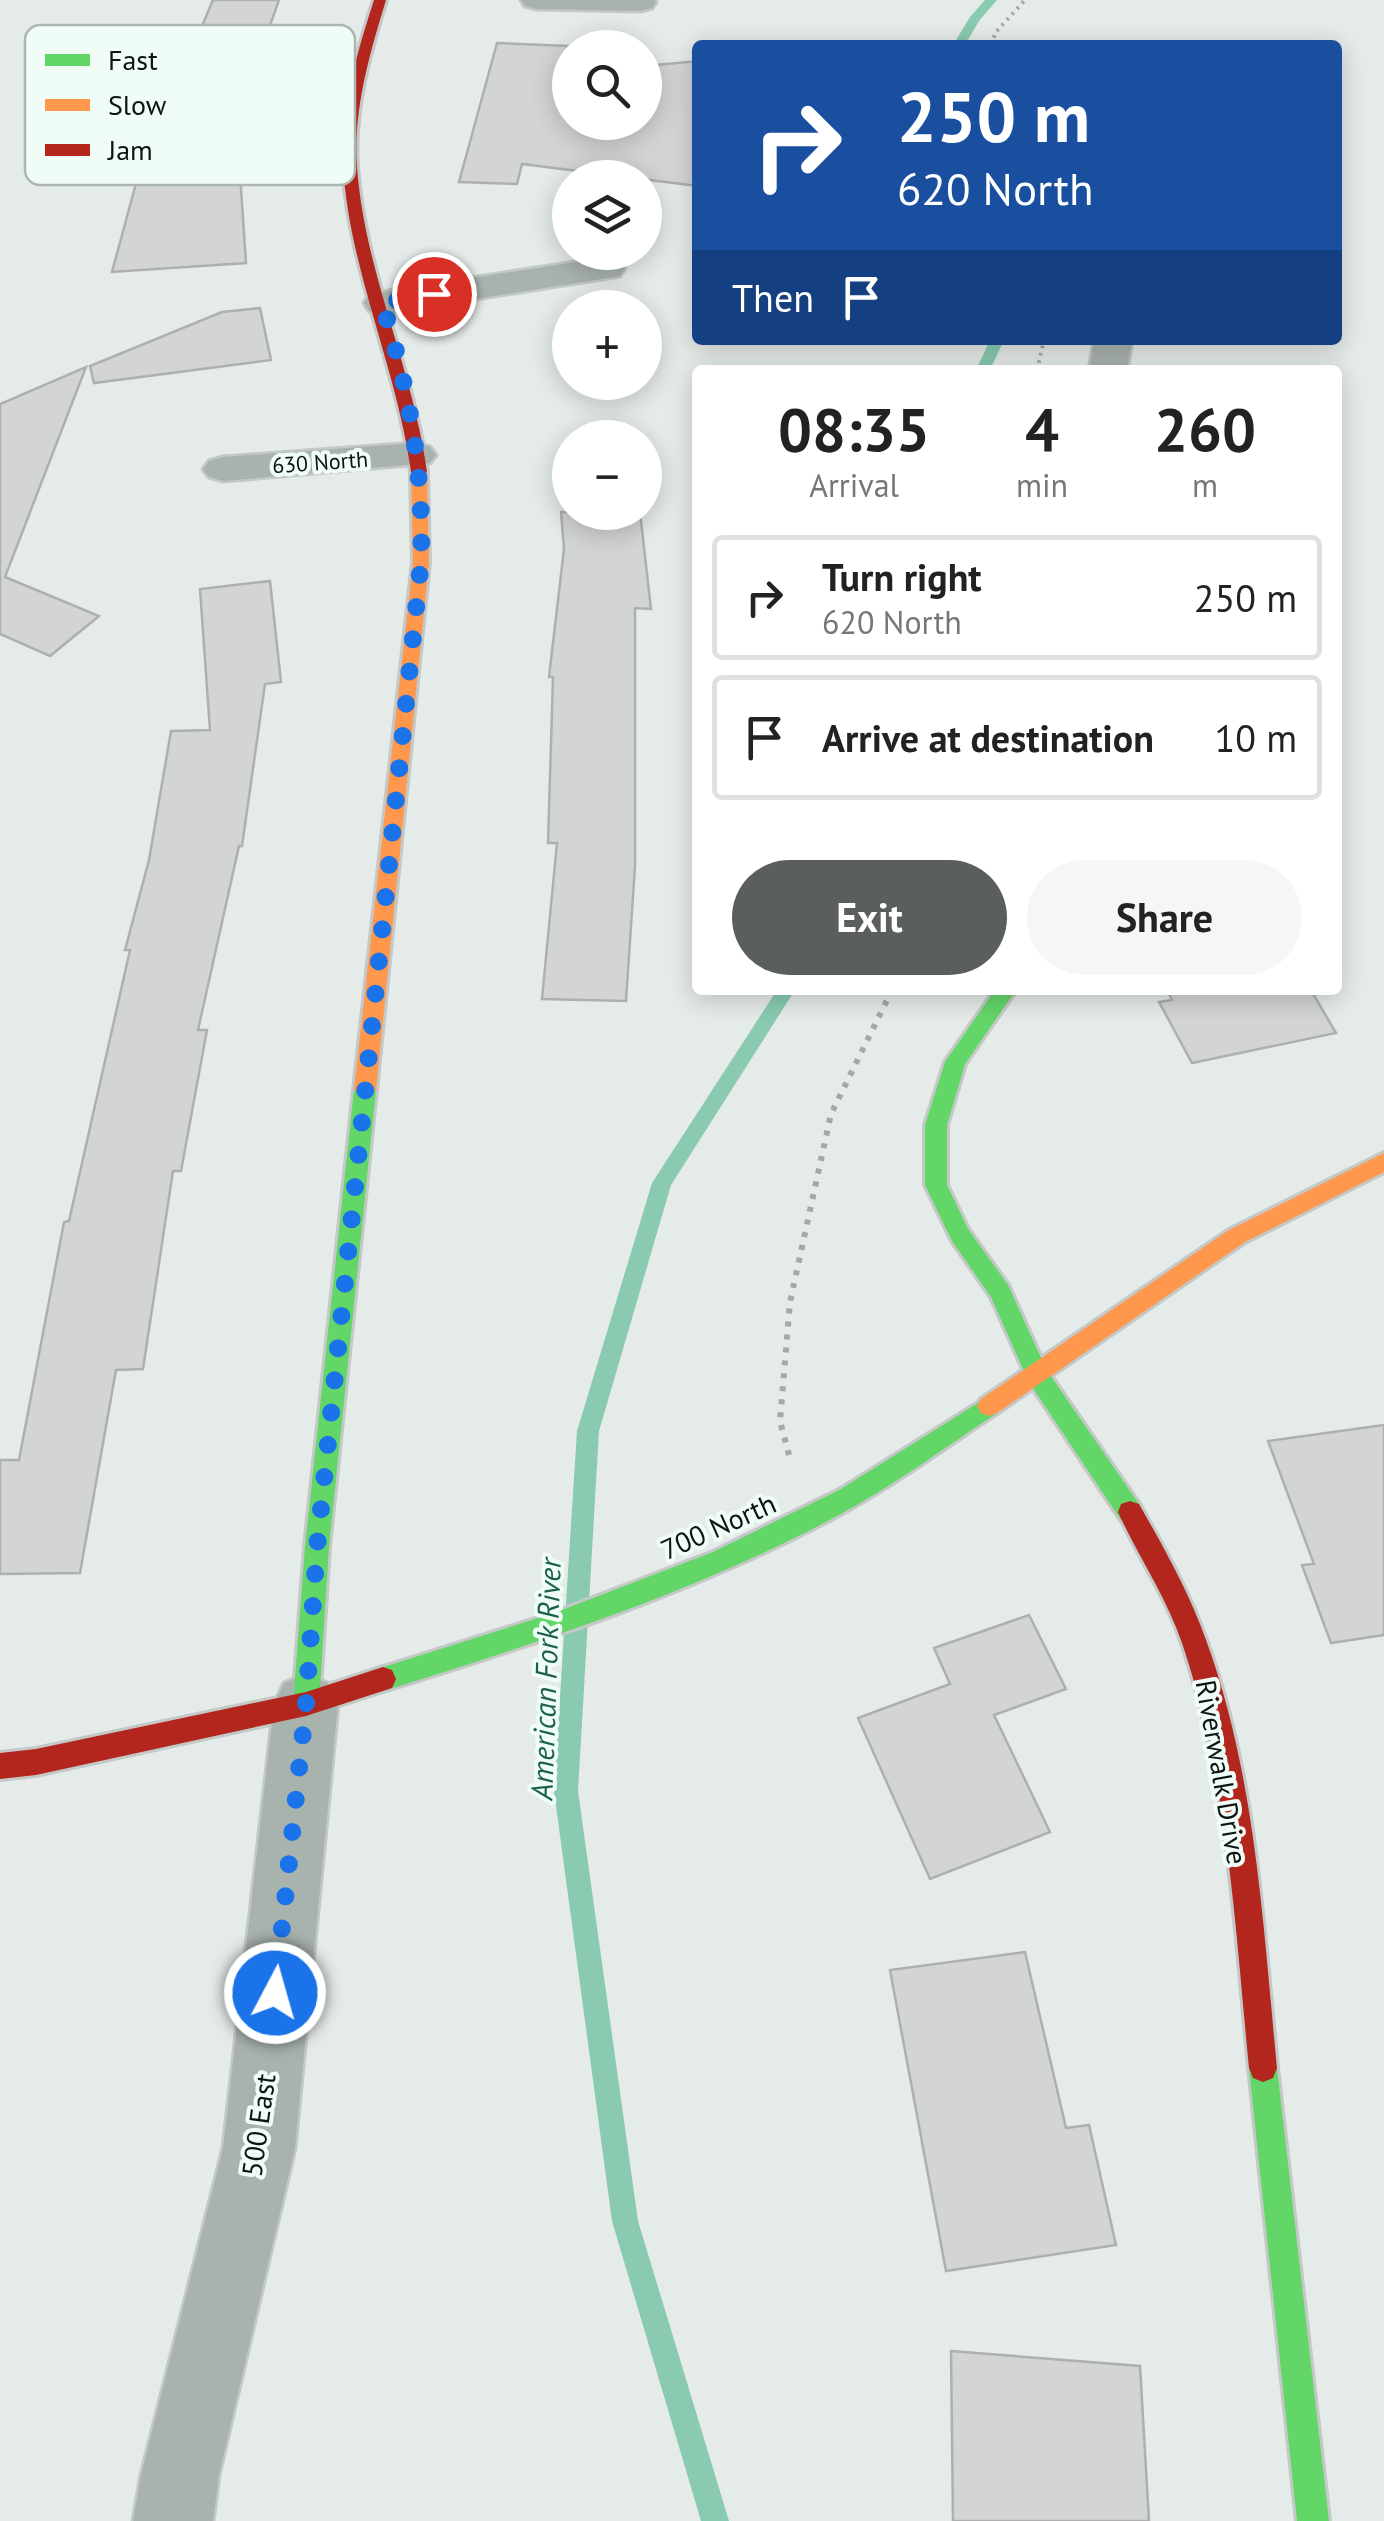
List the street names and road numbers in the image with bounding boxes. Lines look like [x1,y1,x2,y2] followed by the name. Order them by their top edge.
[271,445,369,479] street label: 630 North
[655,1484,781,1568] street label: 700 North
[1188,1677,1256,1867] street label: Riverwalk Drive
[232,2071,284,2179] street label: 500 East

